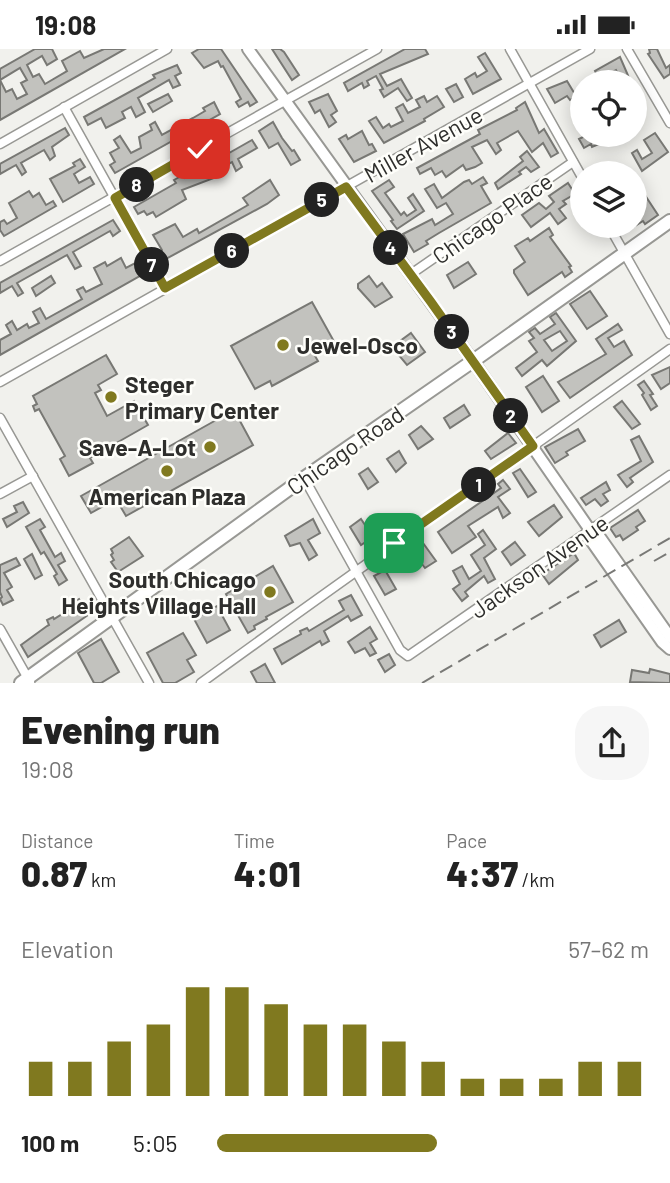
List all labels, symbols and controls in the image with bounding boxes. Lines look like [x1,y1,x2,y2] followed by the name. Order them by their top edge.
[35,9,96,40] text: 19:08
[570,70,647,238] map controls
[570,70,647,147] button: locate
[359,100,487,188] street label: Miller Avenue
[170,119,230,179] pin
[181,130,219,168] icon: check
[570,161,647,238] button: layers
[427,166,557,270] street label: Chicago Place
[120,167,154,203] pin: 8
[131,173,142,196] text: 8
[304,183,340,217] pin: 5
[316,188,327,211] text: 5
[374,231,408,265] pin: 4
[215,233,250,269] pin: 6
[385,236,396,259] text: 4
[226,239,237,262] text: 6
[134,247,170,283] pin: 7
[147,253,156,276] text: 7
[434,315,470,349] pin: 3
[446,320,457,343] text: 3
[297,331,418,359] place label: Jewel-Osco
[275,337,291,353] marker: Jewel-Osco
[125,370,279,424] place label: Steger Primary Center
[103,389,119,405] marker: Steger Primary Center
[281,399,409,501] street label: Chicago Road
[494,399,528,433] pin: 2
[505,404,516,427] text: 2
[79,433,196,461] place label: Save-A-Lot
[202,439,218,455] marker: Save-A-Lot
[159,463,175,479] marker: American Plaza
[462,467,496,502] pin: 1
[475,473,482,496] text: 1
[88,482,246,510] place label: American Plaza
[465,508,613,624] street label: Jackson Avenue
[364,513,424,573] pin
[375,524,413,562] icon: arrive
[62,565,256,619] place label: South Chicago Heights Village Hall
[262,584,278,600] marker: South Chicago Heights Village Hall
[21,706,220,752] text: Evening run
[575,706,649,780] button: share
[21,755,74,783] text: 19:08
[21,829,93,852] text: Distance
[234,829,275,852] text: Time
[446,829,487,852] text: Pace
[21,852,87,894] text: 0.87
[234,852,301,894] text: 4:01
[446,852,518,894] text: 4:37
[87,868,116,891] text: km
[518,868,555,891] text: /km
[21,935,114,963] text: Elevation
[568,935,649,963] text: 57–62 m
[21,1129,79,1157] text: 100 m
[133,1129,177,1157] text: 5:05

